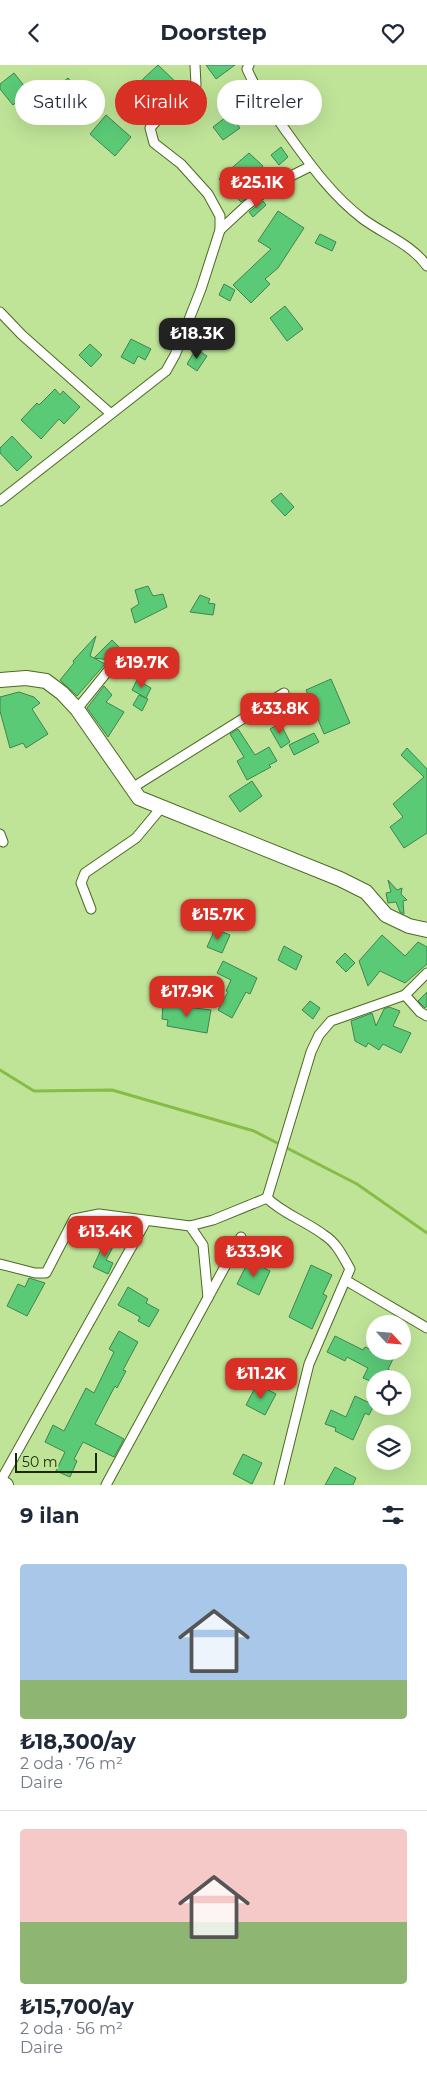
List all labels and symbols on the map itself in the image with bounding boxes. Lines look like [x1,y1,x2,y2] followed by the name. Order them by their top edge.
[216,167,298,209] pin: ₺25.1K
[156,317,238,360] pin: ₺18.3K
[101,647,183,689] pin: ₺19.7K
[239,693,321,735] pin: ₺33.8K
[177,899,259,941] pin: ₺15.7K
[146,975,228,1018] pin: ₺17.9K
[64,1215,146,1258] pin: ₺13.4K
[213,1235,295,1278] pin: ₺33.9K
[366,1315,411,1360] north arrow
[220,1357,302,1400] pin: ₺11.2K
[15,1450,98,1473] scale bar

